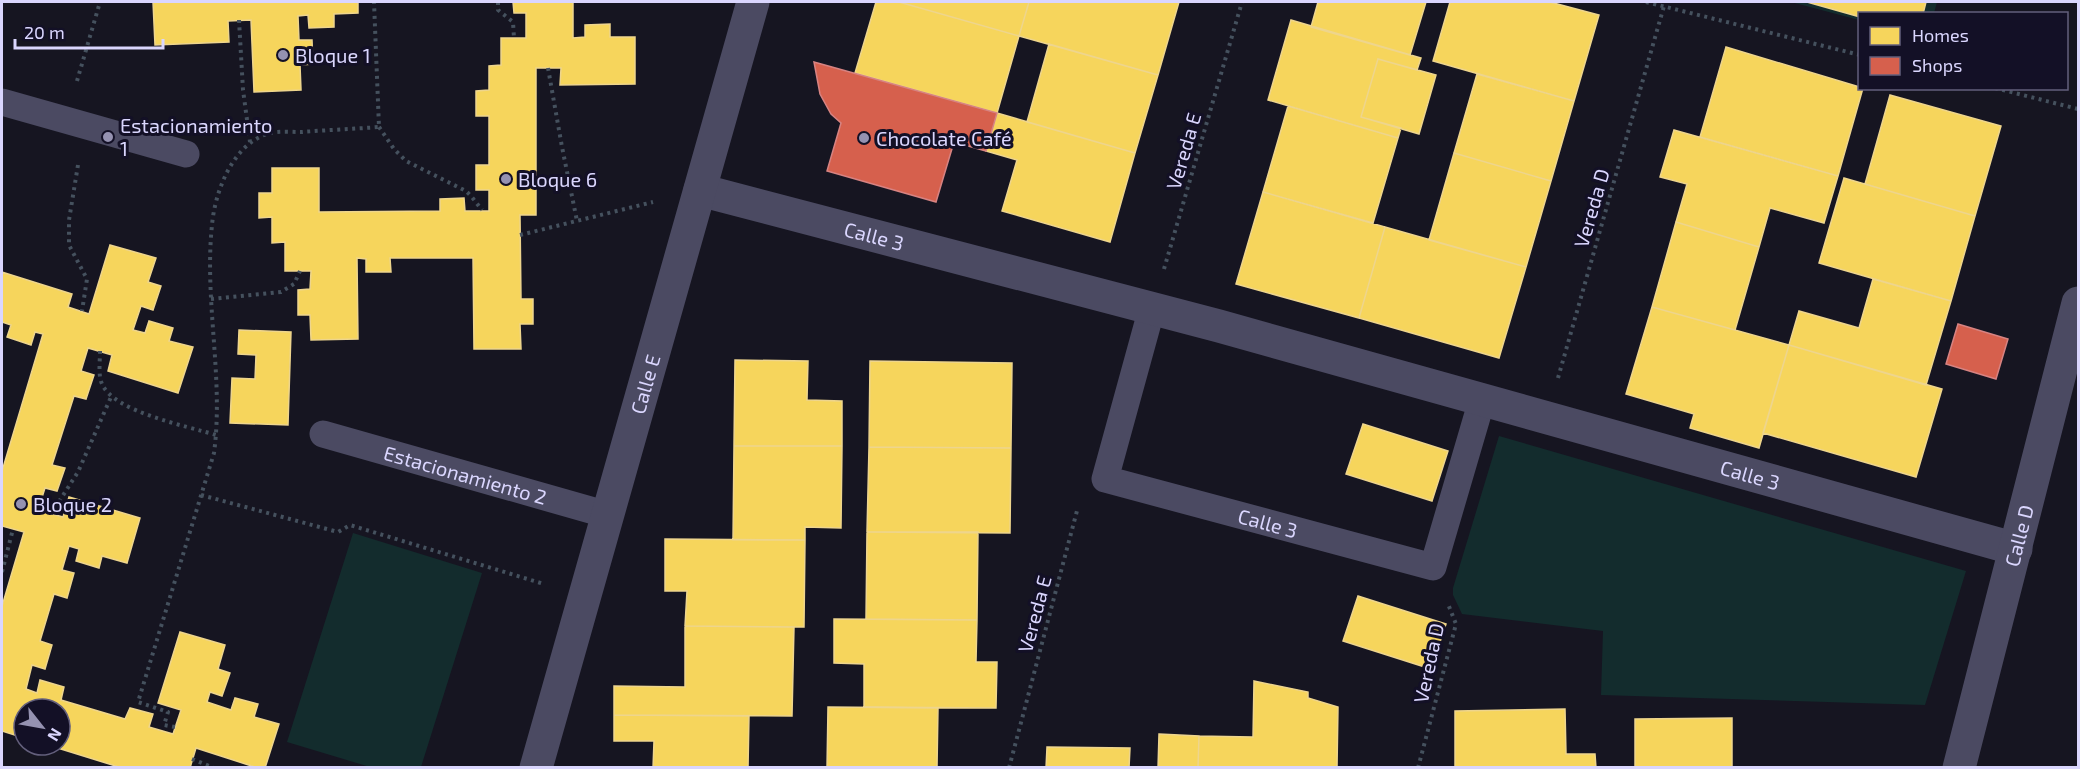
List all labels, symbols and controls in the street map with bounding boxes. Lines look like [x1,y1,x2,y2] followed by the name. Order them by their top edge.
[15,12,164,50] scale bar
[1858,12,2068,90] legend
[24,21,65,43] text: 20 m
[1912,24,1969,46] text: Homes
[295,43,371,67] place label: Bloque 1
[276,48,290,62] marker: Bloque 1
[1912,54,1962,76] text: Shops
[1161,110,1205,192] street label: Vereda E
[120,113,272,160] place label: Estacionamiento 1
[876,126,1012,150] place label: Chocolate Café
[101,130,115,144] marker: Estacionamiento 1
[857,131,871,145] marker: Chocolate Café
[1568,166,1614,250] street label: Vereda D
[518,167,597,191] place label: Bloque 6
[499,172,513,186] marker: Bloque 6
[842,216,906,255] street label: Calle 3
[625,352,665,417] street label: Calle E
[381,440,550,509] street label: Estacionamiento 2
[1718,455,1783,494] street label: Calle 3
[33,492,112,516] place label: Bloque 2
[14,497,28,511] marker: Bloque 2
[1999,502,2038,569] street label: Calle D
[1236,503,1300,542] street label: Calle 3
[1012,573,1056,655] street label: Vereda E
[1408,621,1448,705] street label: Vereda D
[12,697,72,757] north arrow
[44,725,66,745] text: N

